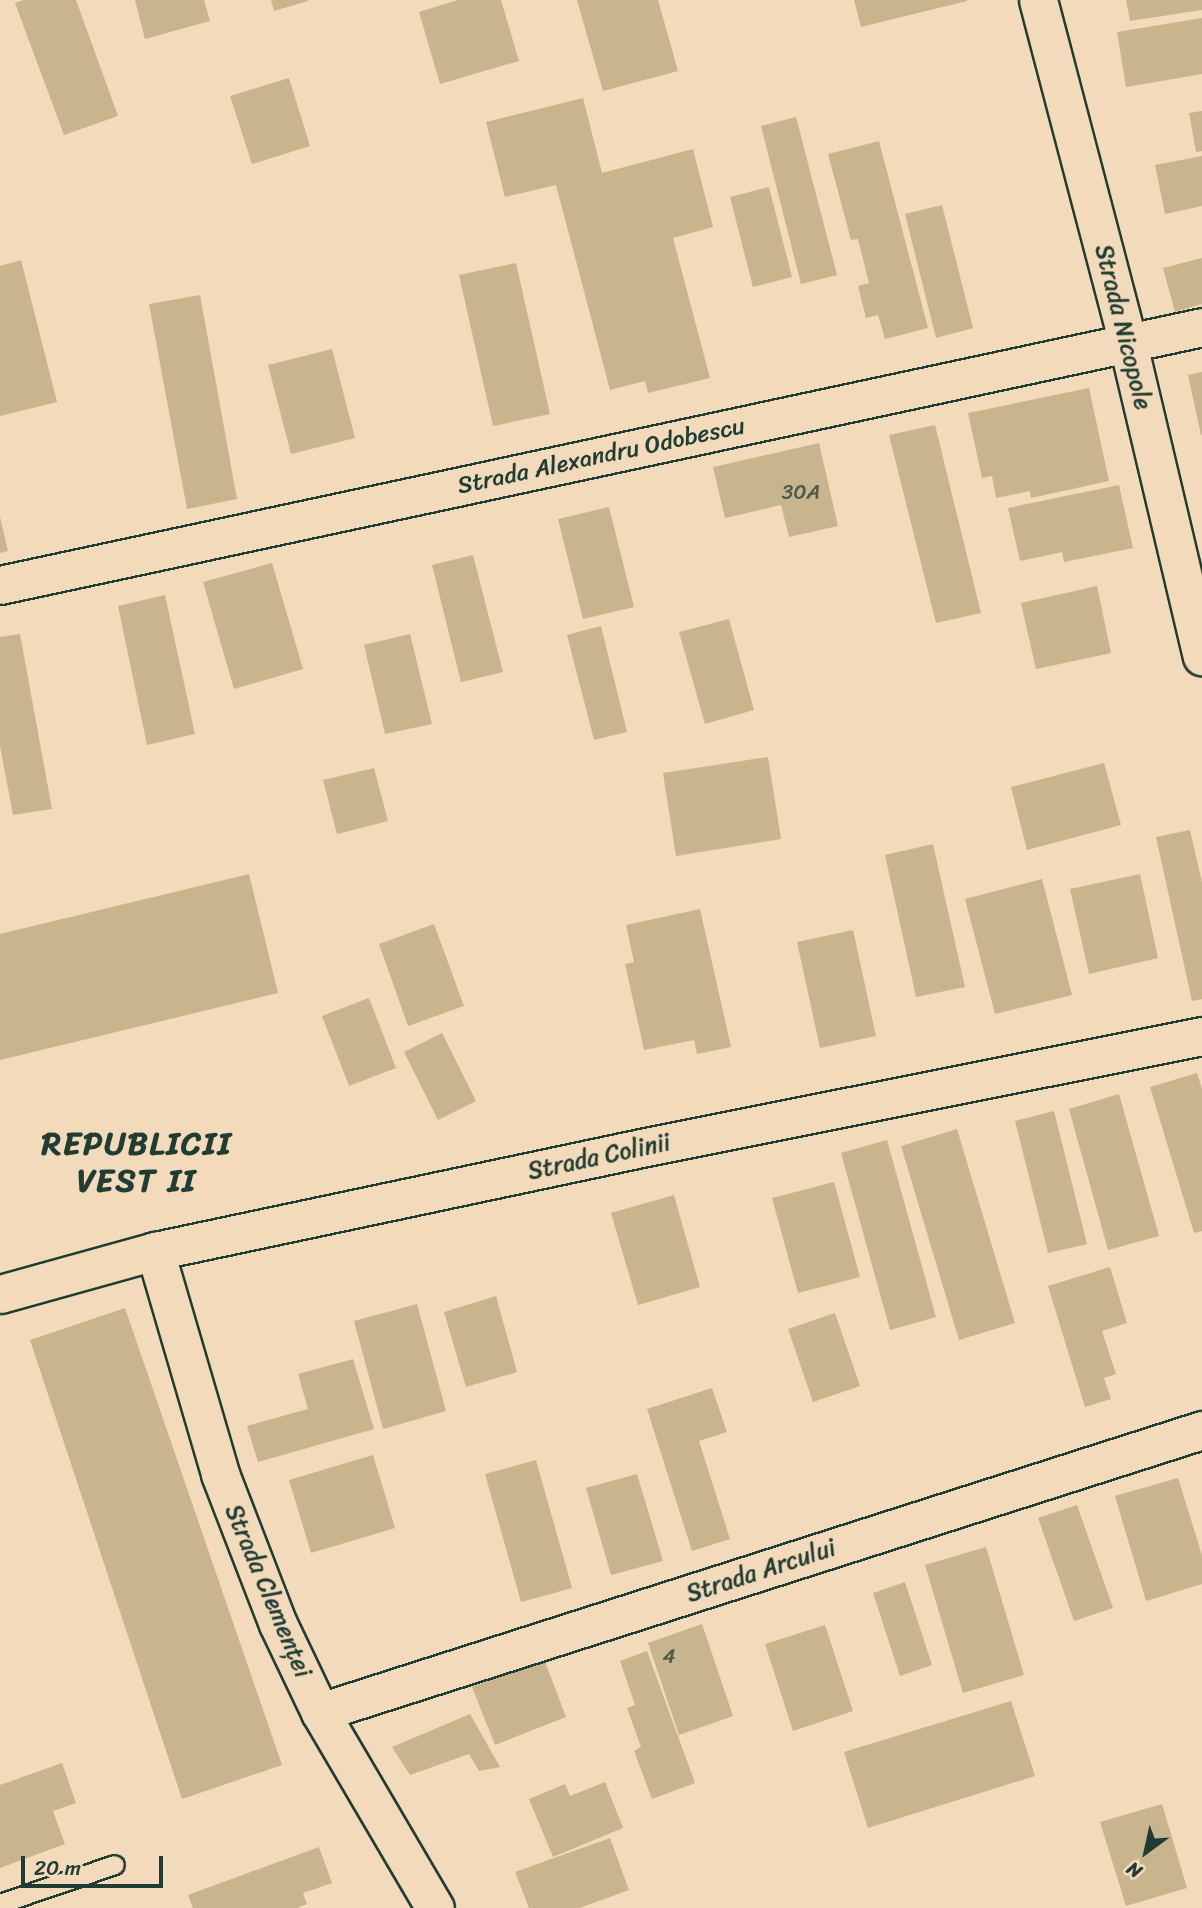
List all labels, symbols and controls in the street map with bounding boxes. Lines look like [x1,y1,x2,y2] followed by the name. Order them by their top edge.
[1089,241,1157,413] street label: Strada Nicopole
[455,412,747,500] street label: Strada Alexandru Odobescu
[782,479,820,505] house number: 30A
[46,1126,228,1201] district label: REPUBLICII VEST II
[525,1128,673,1186] street label: Strada Colinii
[219,1500,317,1682] street label: Strada Clemenței
[683,1533,839,1609] street label: Strada Arcului
[662,1643,676,1669] house number: 4
[1111,1817,1181,1887] north arrow
[24,1842,166,1886] scale bar
[34,1849,81,1887] text: 20 m
[1120,1853,1149,1887] text: N

